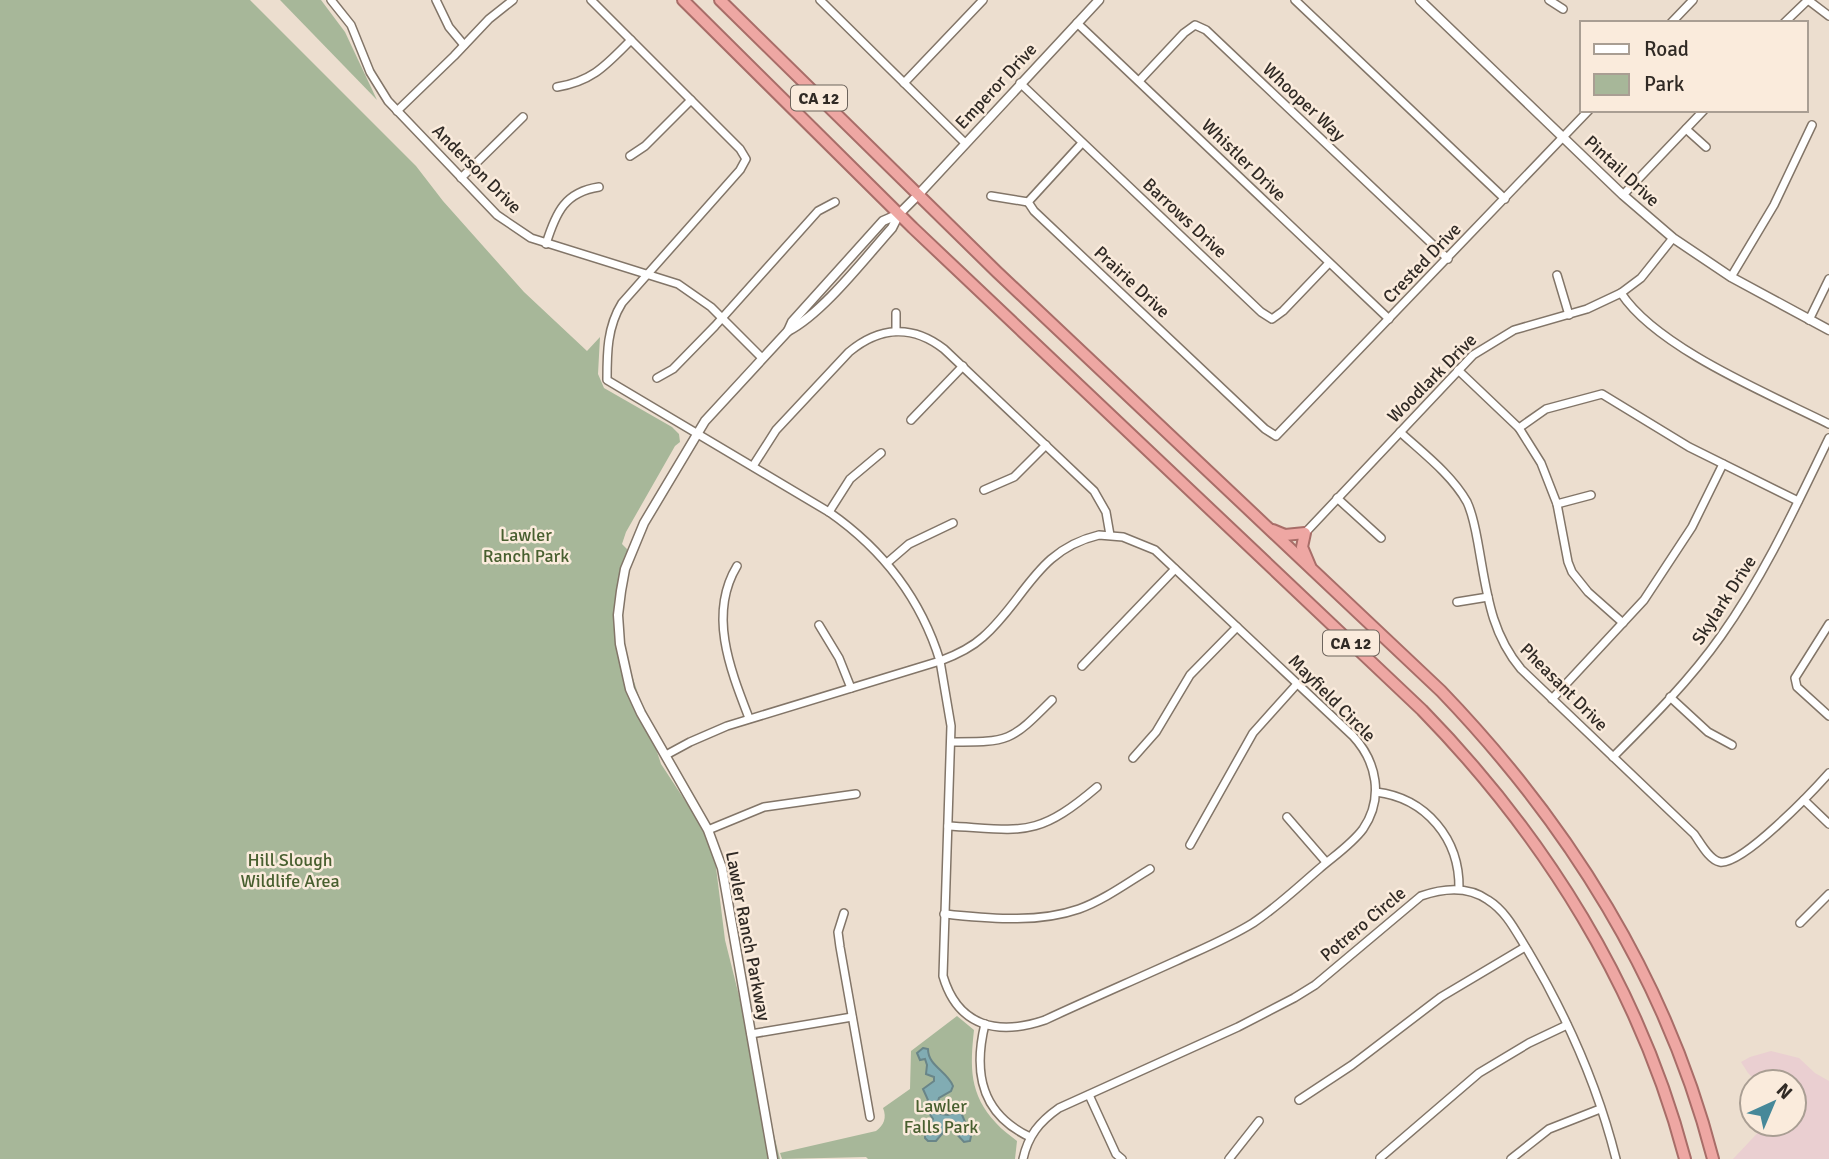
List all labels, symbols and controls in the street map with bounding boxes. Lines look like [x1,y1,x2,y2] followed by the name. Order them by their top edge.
[1580,21,1808,112] legend
[1644,36,1689,62] text: Road
[951,38,1041,134] street label: Emperor Drive
[1258,58,1350,146] street label: Whooper Way
[1644,71,1685,97] text: Park
[791,86,847,110] road number: CA 12
[1197,114,1291,206] street label: Whistler Drive
[428,120,526,218] street label: Anderson Drive
[1580,131,1664,211] street label: Pintail Drive
[1138,173,1232,263] street label: Barrows Drive
[1378,218,1466,308] street label: Crested Drive
[1090,241,1174,323] street label: Prairie Drive
[1383,329,1481,427] street label: Woodlark Drive
[483,524,569,567] park label: Lawler Ranch Park
[1687,551,1761,649] street label: Skylark Drive
[1323,630,1379,656] road number: CA 12
[1515,638,1613,736] street label: Pheasant Drive
[1284,650,1380,746] street label: Mayfield Circle
[240,849,340,892] park label: Hill Slough Wildlife Area
[721,849,775,1023] street label: Lawler Ranch Parkway
[1316,882,1410,966] street label: Potrero Circle
[1738,1068,1808,1138] north arrow
[1771,1078,1797,1105] text: N
[904,1095,978,1138] park label: Lawler Falls Park

